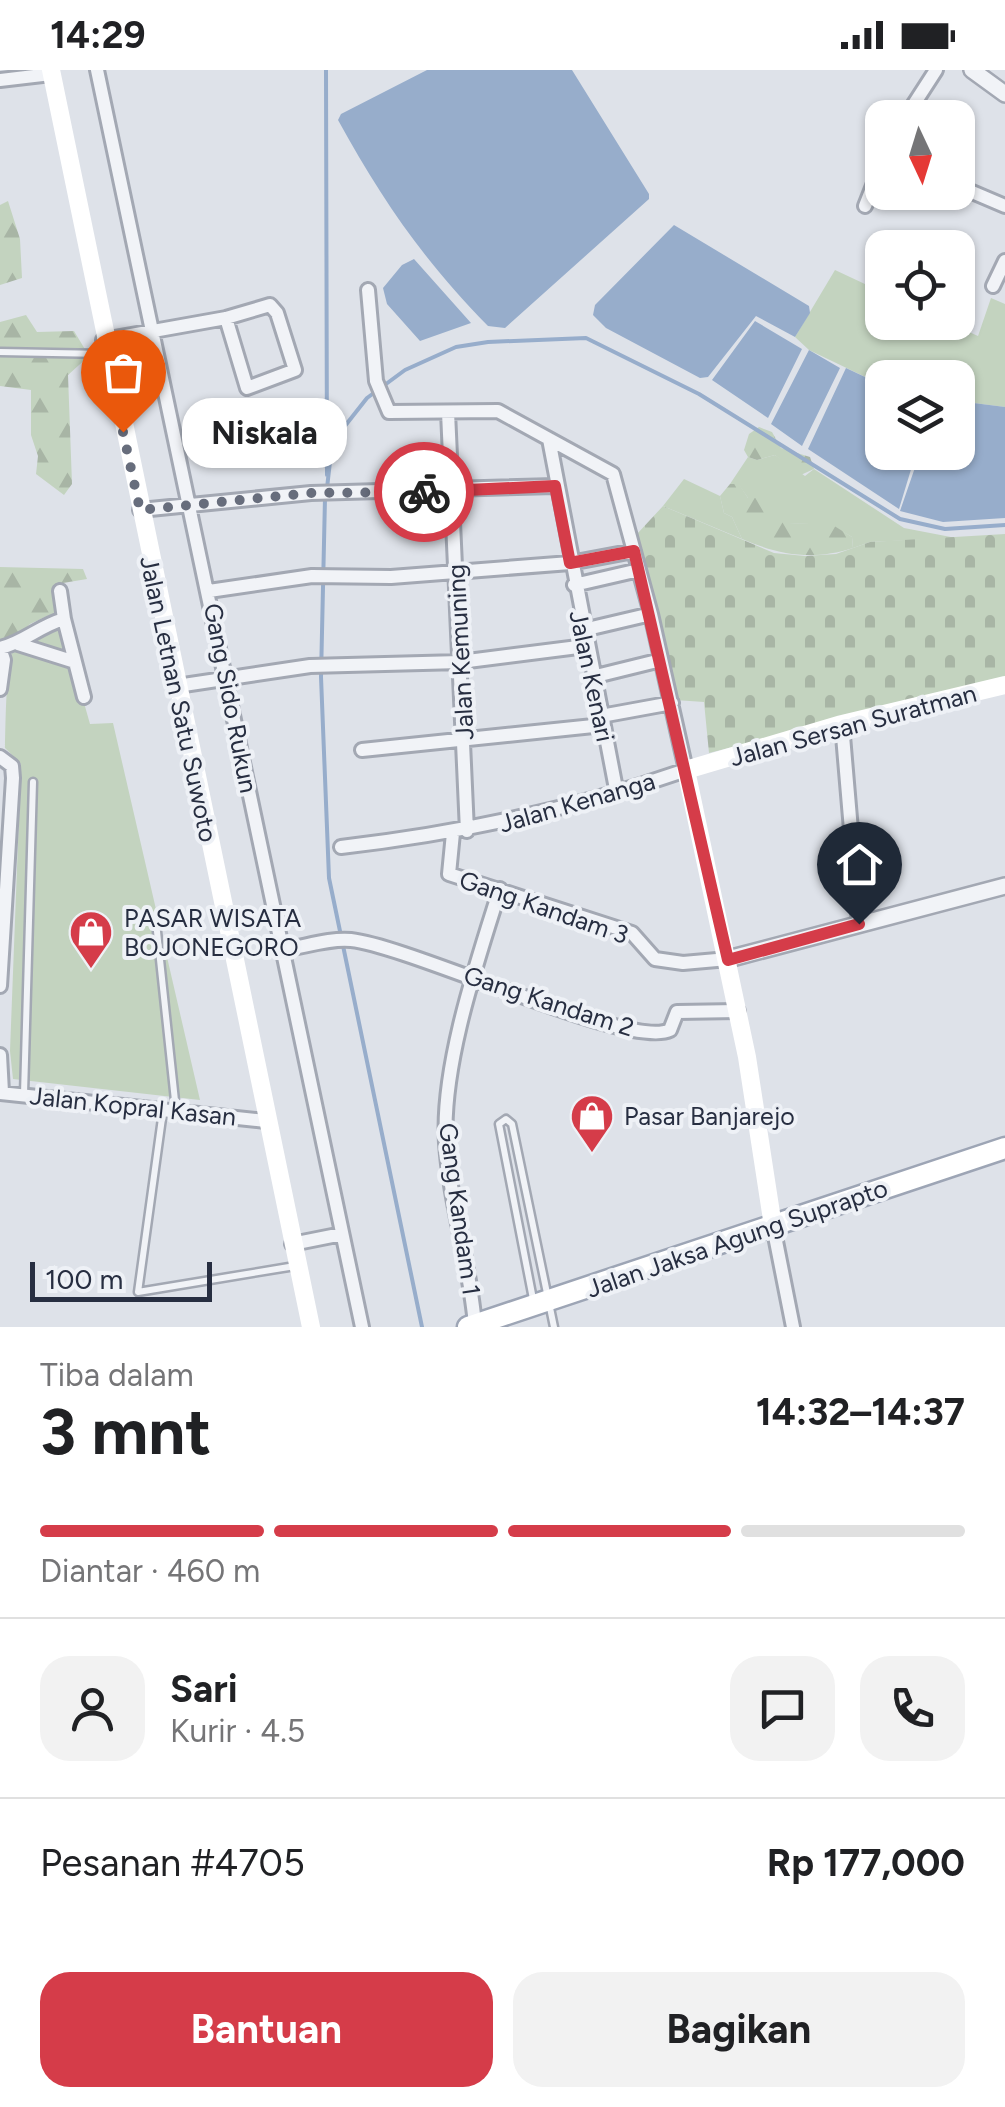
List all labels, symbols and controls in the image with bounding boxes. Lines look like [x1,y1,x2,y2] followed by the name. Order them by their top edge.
[50,12,146,58] text: 14:29
[865,100,975,210] north arrow
[865,100,975,470] map controls
[865,230,975,340] button: locate
[81,330,166,433] pin
[96,345,151,400] icon: bag
[865,360,975,470] button: layers
[183,397,348,467] callout: Niskala
[211,414,318,452] text: Niskala
[374,442,474,542] courier
[397,465,452,520] icon: bike
[134,553,224,845] street label: Jalan Letnan Satu Suwoto
[440,563,480,741] street label: Jalan Kemuning
[198,601,264,795] street label: Gang Sido Rukun
[563,608,621,744] street label: Jalan Kenari
[726,678,980,772] street label: Jalan Sersan Suratman
[496,765,658,839] street label: Jalan Kenanga
[817,822,902,925] pin
[832,837,887,892] icon: home
[456,864,632,950] street label: Gang Kandam 3
[124,903,301,962] place label: PASAR WISATA BOJONEGORO
[68,909,114,970] shop icon: PASAR WISATA BOJONEGORO
[460,959,638,1043] street label: Gang Kandam 2
[28,1080,238,1132] street label: Jalan Kopral Kasan
[569,1093,615,1154] shop icon: Pasar Banjarejo
[624,1101,795,1131] place label: Pasar Banjarejo
[433,1121,487,1297] street label: Gang Kandam 1
[583,1172,891,1304] street label: Jalan Jaksa Agung Suprapto
[30,1257,212,1302] scale bar
[45,1262,123,1296] text: 100 m
[40,1356,194,1394] text: Tiba dalam
[756,1389,965,1435] text: 14:32–14:37
[40,1392,211,1470] text: 3 mnt
[40,1552,260,1590] text: Diantar · 460 m
[40,1656,145,1761] button: person
[730,1656,835,1761] button: chat
[860,1656,965,1761] button: phone
[170,1666,238,1712] text: Sari
[170,1712,305,1750] text: Kurir · 4.5
[40,1840,305,1886] text: Pesanan #4705
[767,1840,965,1886] text: Rp 177,000
[40,1972,493,2087] button: Bantuan
[513,1972,965,2087] button: Bagikan

